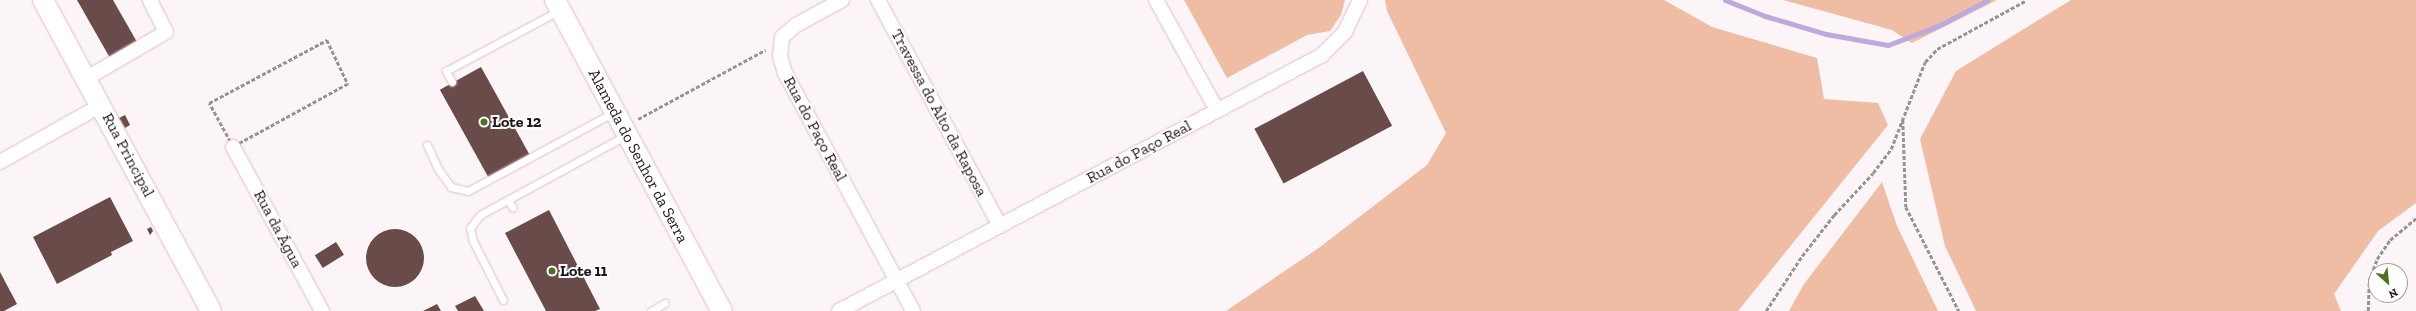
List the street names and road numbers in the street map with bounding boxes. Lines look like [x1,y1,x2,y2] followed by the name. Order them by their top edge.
[887,26,991,200] street label: Travessa do Alto da Raposa
[584,66,692,246] street label: Alameda do Senhor da Serra
[779,73,851,185] street label: Rua do Paço Real
[98,110,158,200] street label: Rua Principal
[1083,116,1195,188] street label: Rua do Paço Real
[249,187,307,271] street label: Rua da Água

